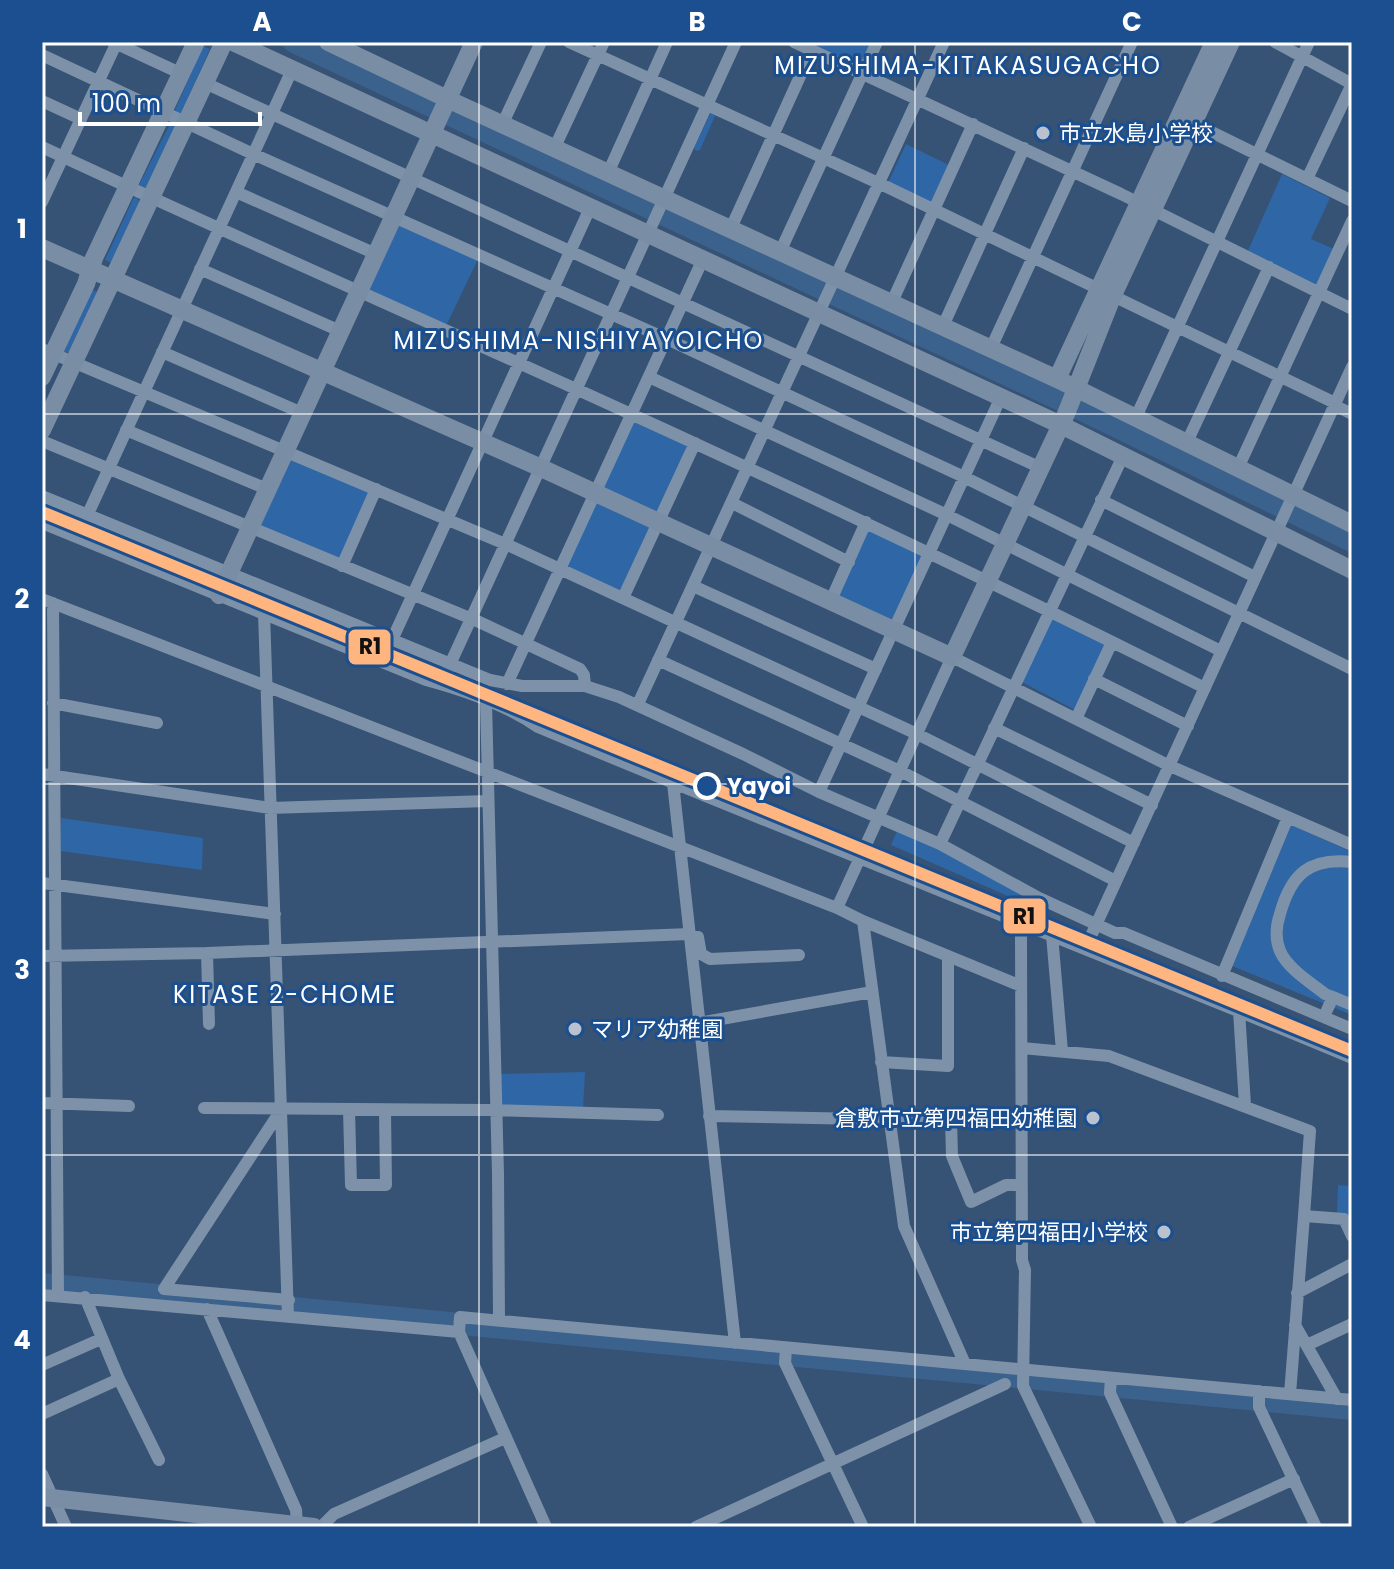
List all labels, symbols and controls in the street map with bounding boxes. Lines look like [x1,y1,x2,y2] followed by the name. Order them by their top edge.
[252,4,272,40] text: A
[688,4,706,40] text: B
[1122,4,1142,40] text: C
[774,49,1162,82] district label: MIZUSHIMA-KITAKASUGACHO
[80,76,260,126] scale bar
[92,87,161,120] text: 100 m
[1059,118,1213,149] place label: 市立水島小学校
[1034,124,1052,142] marker: 市立水島小学校
[17,211,27,247] text: 1
[394,324,764,357] district label: MIZUSHIMA-NISHIYAYOICHO
[15,581,30,617] text: 2
[347,628,392,666] line badge: R1
[359,631,381,662] text: R1
[727,771,791,802] place label: Yayoi
[694,773,720,799] marker: Yayoi
[1002,897,1047,935] line badge: R1
[1013,901,1035,932] text: R1
[14,952,30,988] text: 3
[173,978,397,1011] district label: KITASE 2-CHOME
[591,1014,723,1045] place label: マリア幼稚園
[566,1020,584,1038] marker: マリア幼稚園
[835,1103,1077,1134] place label: 倉敷市立第四福田幼稚園
[1084,1109,1102,1127] marker: 倉敷市立第四福田幼稚園
[950,1217,1148,1248] place label: 市立第四福田小学校
[1155,1223,1173,1241] marker: 市立第四福田小学校
[13,1322,31,1358] text: 4

